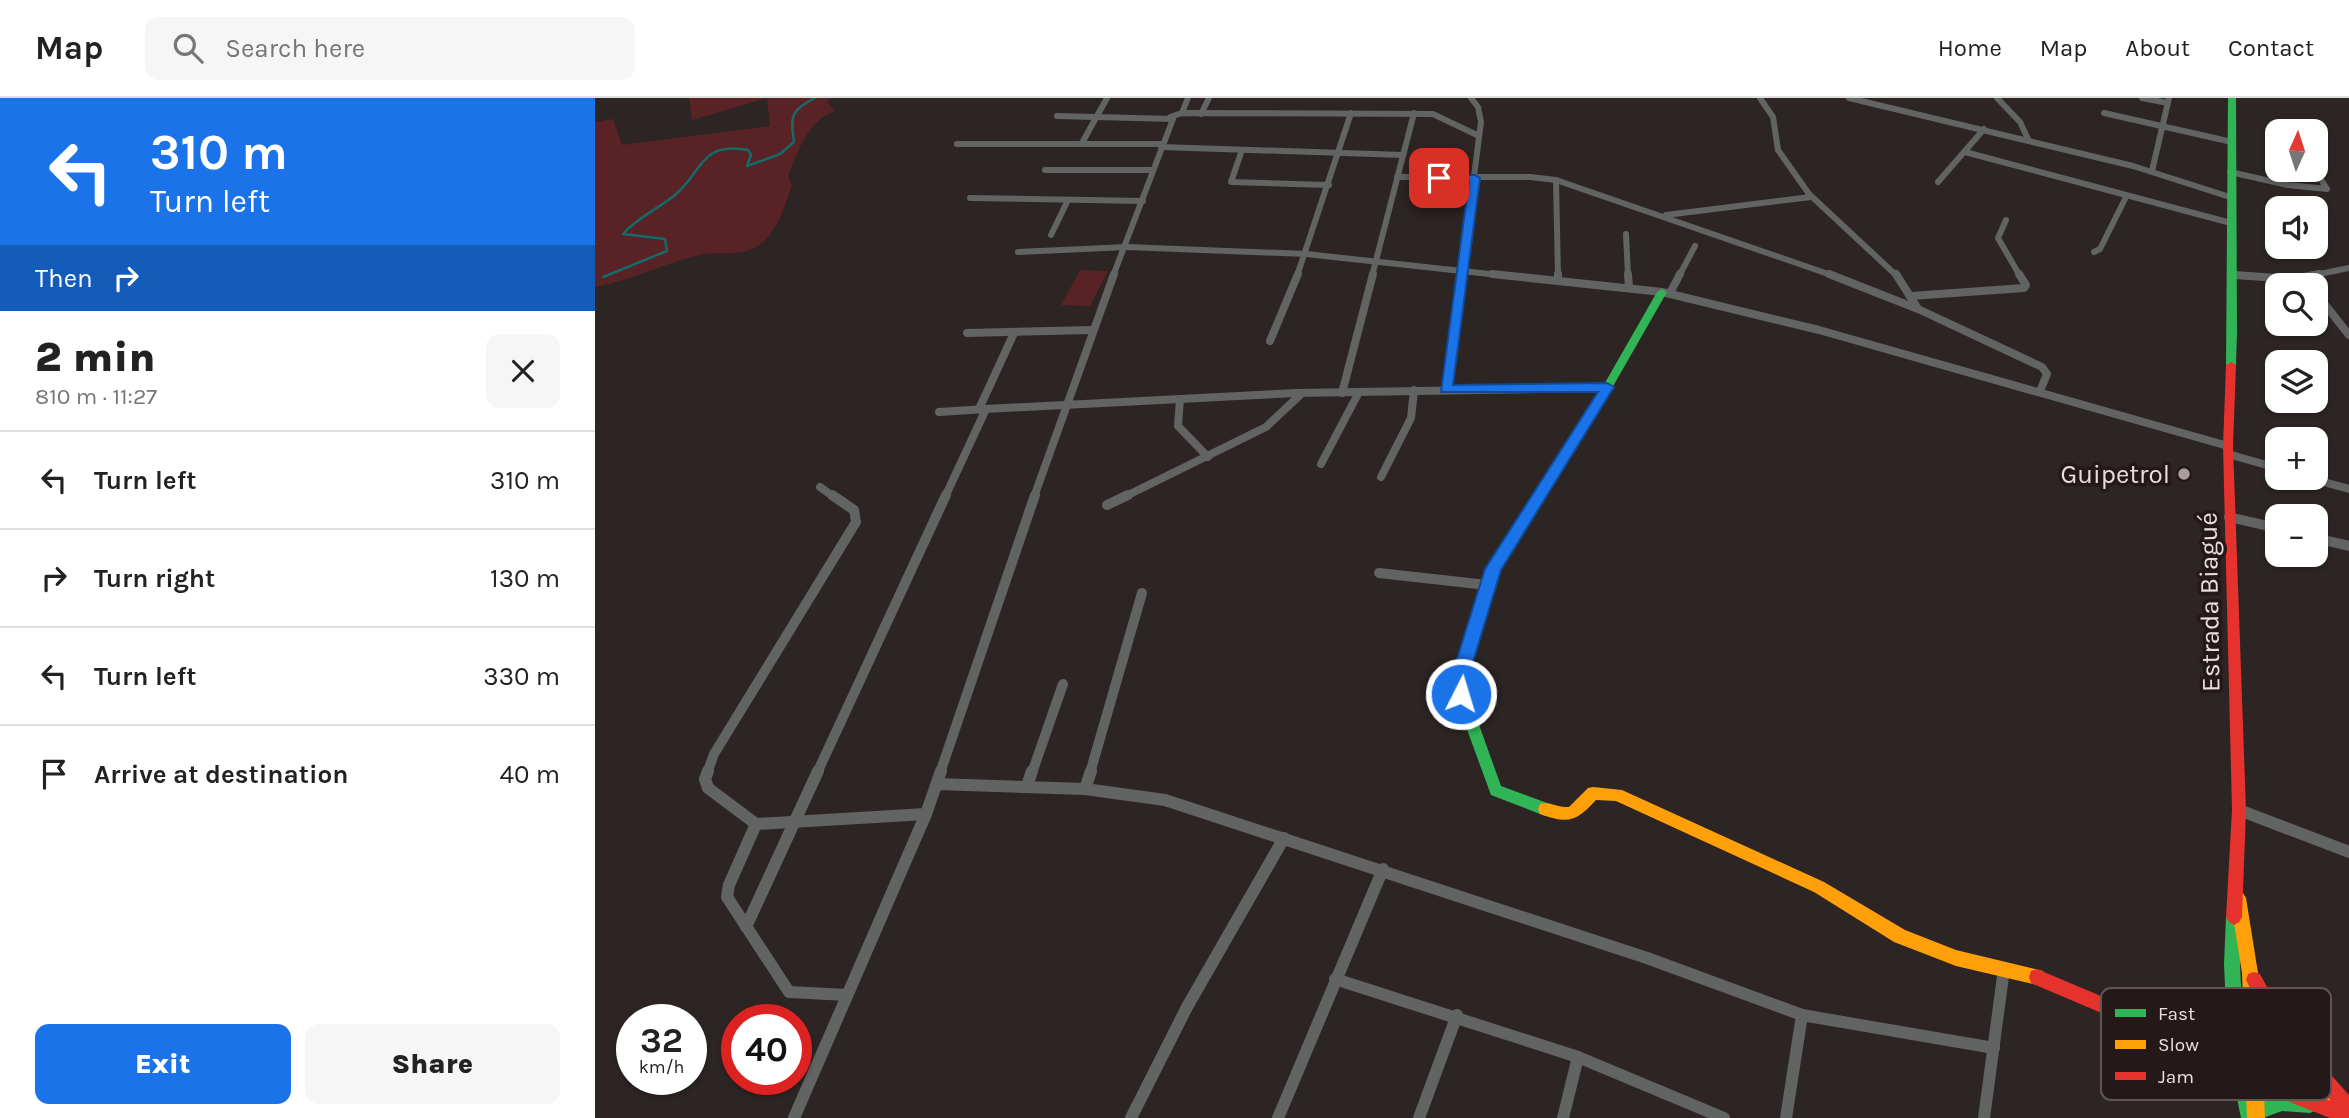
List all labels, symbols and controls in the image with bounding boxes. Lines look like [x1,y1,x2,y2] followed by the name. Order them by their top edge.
[145,17,635,80] search box
[35,29,103,67] text: Map
[169,29,207,67] icon: search
[225,33,365,64] text: Search here
[1938,34,2002,62] text: Home
[2040,34,2087,62] text: Map
[2125,34,2190,62] text: About
[2228,34,2314,62] text: Contact
[2265,119,2327,182] north arrow
[2265,119,2328,567] map controls
[150,124,288,181] text: 310 m
[35,126,126,217] icon: left
[1409,148,1469,208] pin
[1420,159,1458,197] icon: arrive
[150,183,270,220] text: Turn left
[2265,196,2328,259] button: sound
[107,259,145,297] icon: right
[35,263,93,294] text: Then
[2265,273,2328,336] button: search
[35,332,155,382] text: 2 min
[486,334,560,408] button: close
[2265,350,2328,413] button: layers
[35,383,157,410] text: 810 m · 11:27
[2265,427,2328,490] button: +
[2061,459,2170,490] place label: Guipetrol
[35,461,73,499] icon: left
[94,465,196,496] text: Turn left
[490,465,560,496] text: 310 m
[2176,466,2192,482] marker: Guipetrol
[2265,504,2328,567] button: −
[2192,512,2227,692] street label: Estrada Biagué
[35,559,73,597] icon: right
[94,563,215,594] text: Turn right
[490,563,560,594] text: 130 m
[35,657,73,695] icon: left
[1424,657,1498,731] position arrow
[94,661,196,692] text: Turn left
[483,661,560,692] text: 330 m
[35,755,73,793] icon: arrive
[94,759,348,790] text: Arrive at destination
[500,759,560,790] text: 40 m
[2101,988,2331,1100] legend
[2158,1003,2195,1025] text: Fast
[721,1004,812,1095] speed limit sign: 40
[640,1020,683,1061] text: 32
[35,1024,291,1104] button: Exit
[305,1024,560,1104] button: Share
[2158,1034,2199,1056] text: Slow
[639,1056,684,1078] text: km/h
[2158,1066,2194,1088] text: Jam

